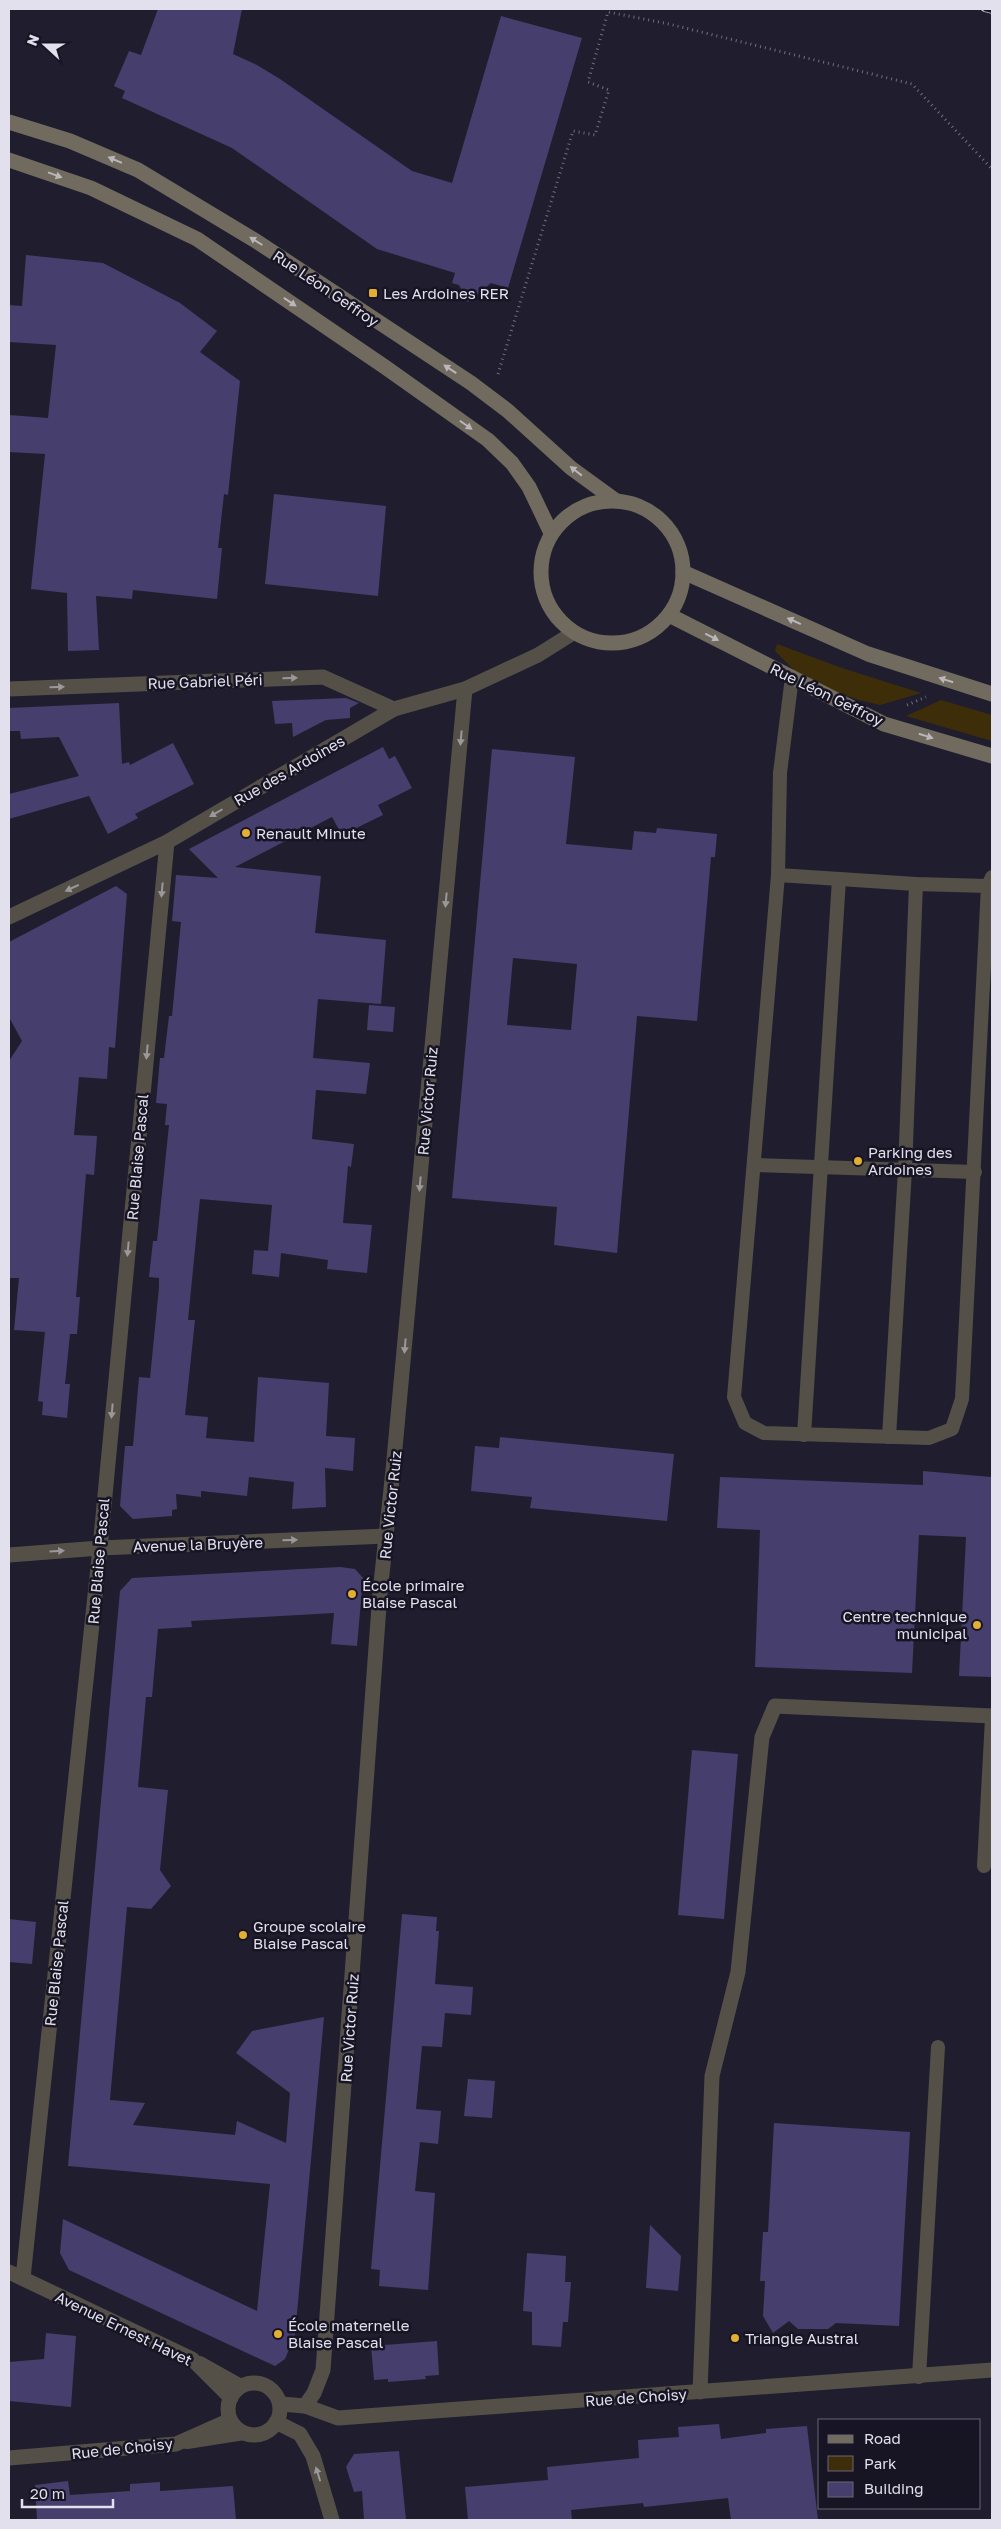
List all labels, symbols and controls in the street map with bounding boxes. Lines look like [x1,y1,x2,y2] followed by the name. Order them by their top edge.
[20,20,70,70] north arrow
[23,32,42,48] text: N
[107,156,122,164] one-way arrow
[48,171,63,179] one-way arrow
[249,237,262,246] one-way arrow
[270,246,383,330] street label: Rue Léon Geffroy
[383,284,509,302] place label: Les Ardoines RER
[367,287,379,299] marker: Les Ardoines RER
[283,297,296,307] one-way arrow
[443,364,457,374] one-way arrow
[459,420,473,430] one-way arrow
[570,466,583,477] one-way arrow
[787,616,801,624] one-way arrow
[705,633,720,641] one-way arrow
[768,659,887,729] street label: Rue Léon Geffroy
[147,670,263,692] street label: Rue Gabriel Péri
[282,674,298,682] one-way arrow
[938,675,953,683] one-way arrow
[50,683,66,691] one-way arrow
[456,730,464,746] one-way arrow
[230,731,348,809] street label: Rue des Ardoines
[918,733,933,741] one-way arrow
[209,809,223,817] one-way arrow
[256,824,366,842] place label: Renault Minute
[240,827,252,839] marker: Renault Minute
[158,883,166,899] one-way arrow
[65,884,79,892] one-way arrow
[442,892,450,908] one-way arrow
[143,1044,151,1060] one-way arrow
[413,1046,441,1156] street label: Rue Victor Ruiz
[123,1093,152,1221] street label: Rue Blaise Pascal
[868,1143,953,1178] place label: Parking des Ardoines
[852,1155,864,1167] marker: Parking des Ardoines
[416,1176,424,1192] one-way arrow
[124,1241,132,1257] one-way arrow
[401,1338,409,1354] one-way arrow
[108,1403,116,1419] one-way arrow
[375,1450,405,1560] street label: Rue Victor Ruiz
[84,1497,113,1625] street label: Rue Blaise Pascal
[133,1533,264,1555] street label: Avenue la Bruyère
[282,1536,298,1544] one-way arrow
[50,1547,66,1555] one-way arrow
[362,1576,465,1611] place label: École primaire Blaise Pascal
[346,1588,358,1600] marker: École primaire Blaise Pascal
[843,1607,967,1642] place label: Centre technique municipal
[971,1619,983,1631] marker: Centre technique municipal
[40,1899,72,2027] street label: Rue Blaise Pascal
[253,1917,366,1952] place label: Groupe scolaire Blaise Pascal
[237,1929,249,1941] marker: Groupe scolaire Blaise Pascal
[336,1973,362,2083] street label: Rue Victor Ruiz
[53,2287,195,2369] street label: Avenue Ernest Havet
[288,2316,410,2351] place label: École maternelle Blaise Pascal
[272,2328,284,2340] marker: École maternelle Blaise Pascal
[745,2329,859,2347] place label: Triangle Austral
[729,2332,741,2344] marker: Triangle Austral
[585,2384,688,2410] street label: Rue de Choisy
[818,2419,981,2509] legend
[864,2429,901,2447] text: Road
[70,2434,174,2462] street label: Rue de Choisy
[864,2454,897,2472] text: Park
[313,2466,321,2481] one-way arrow
[22,2476,114,2508] scale bar
[864,2479,924,2497] text: Building
[30,2484,65,2502] text: 20 m

